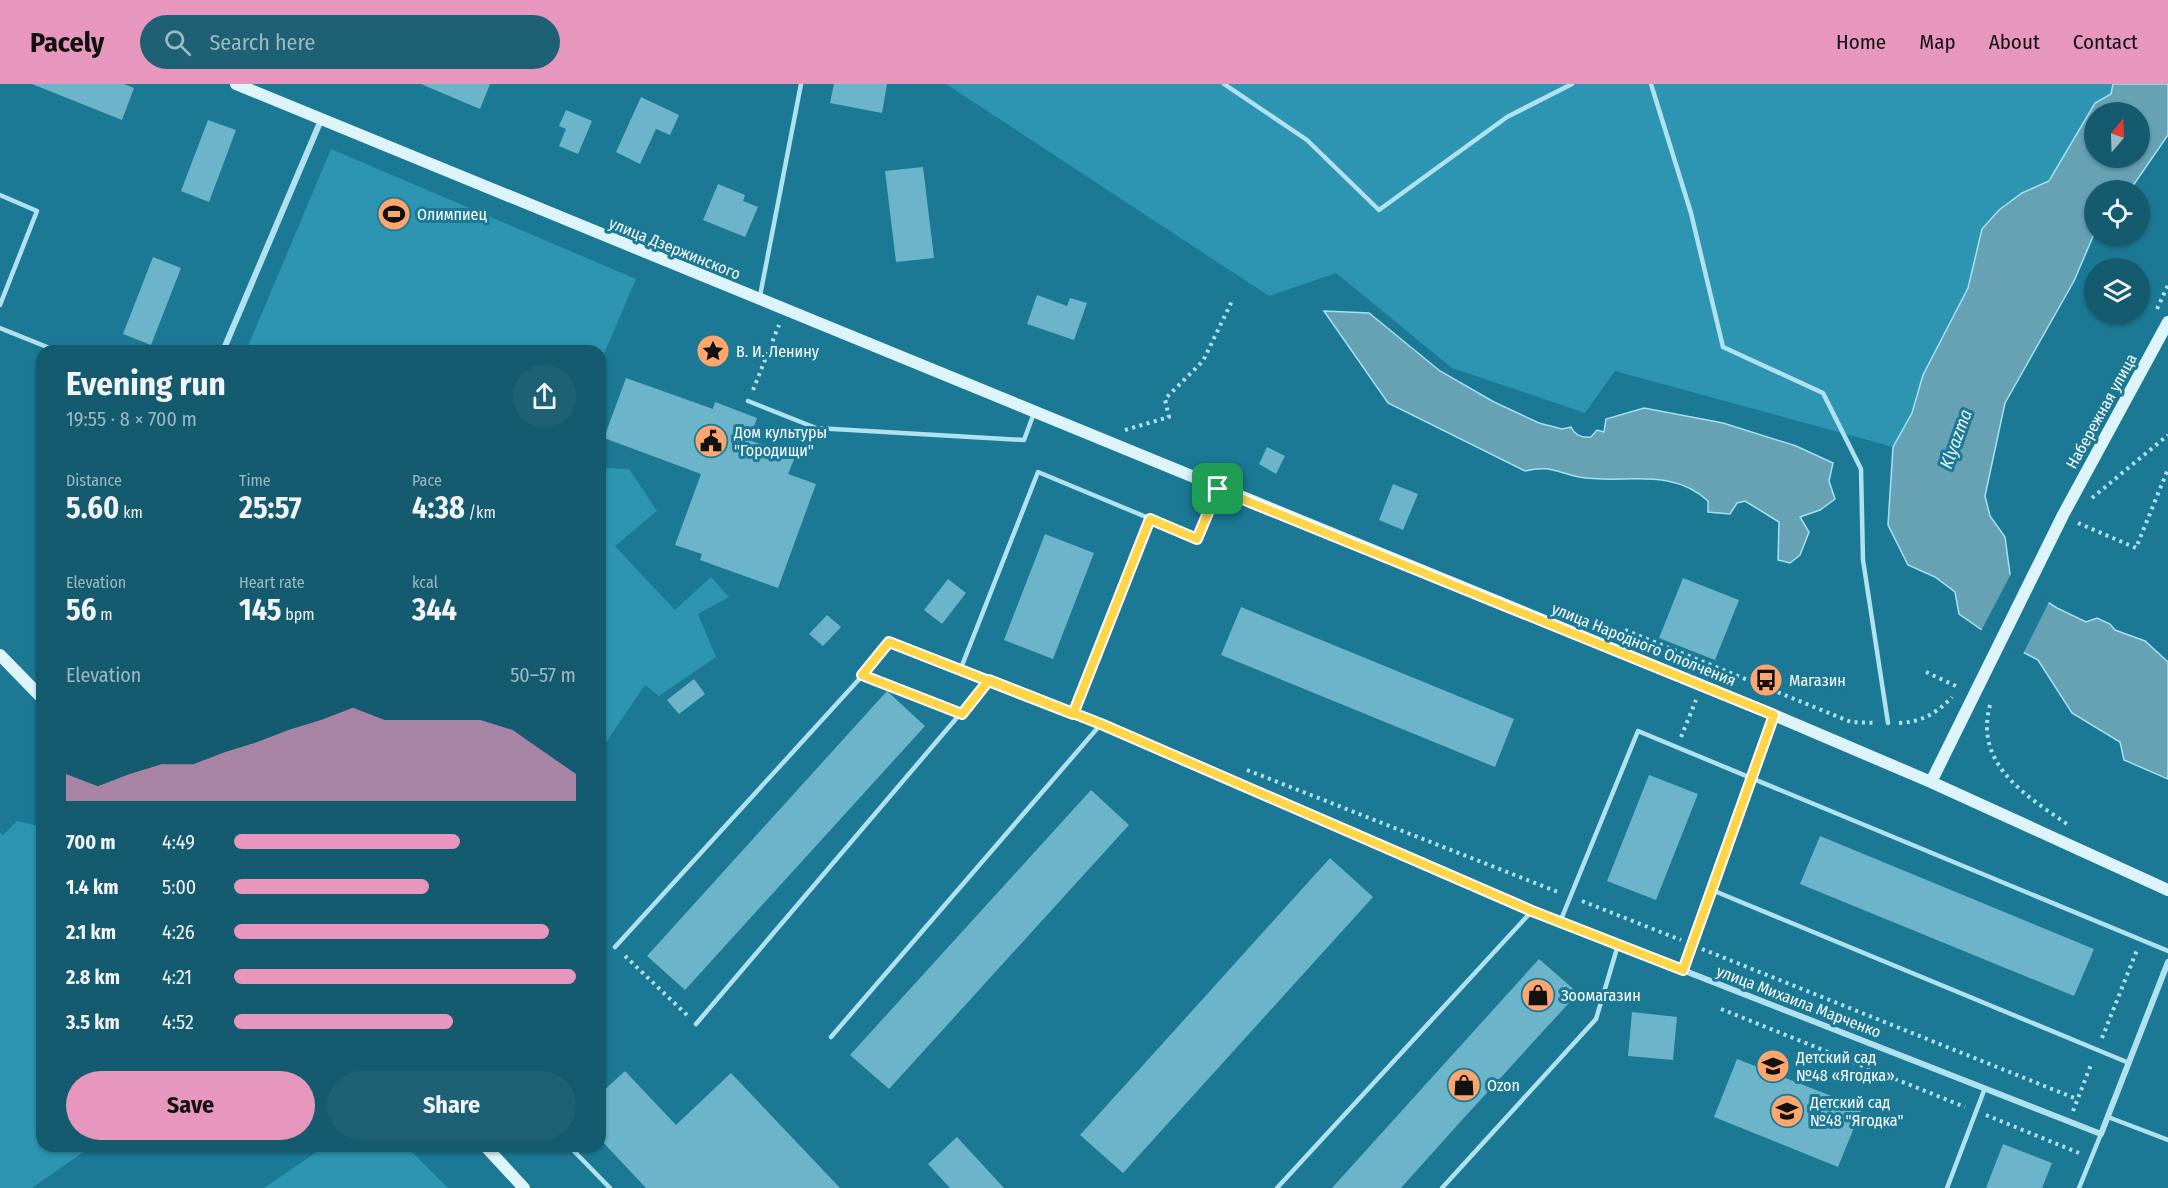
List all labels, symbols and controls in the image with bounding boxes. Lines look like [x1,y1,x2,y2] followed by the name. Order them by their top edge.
[140,15,560,69] search box
[30,26,104,59] text: Pacely
[161,26,194,59] icon: search
[209,29,315,56] text: Search here
[1836,29,1886,55] text: Home
[1919,29,1956,55] text: Map
[1989,29,2040,55] text: About
[2073,29,2138,55] text: Contact
[2084,102,2150,168] north arrow
[2084,102,2150,324] map controls
[2084,180,2150,246] button: locate
[376,196,412,232] sports icon: Олимпиец
[417,205,487,224] place label: Олимпиец
[606,213,743,284] street label: улица Дзержинского
[2084,258,2150,324] button: layers
[695,333,731,369] place icon: В. И. Ленину
[736,342,820,361] place label: В. И. Ленину
[2062,350,2141,472] street label: Набережная улица
[66,364,226,404] text: Evening run
[513,365,576,428] button: share
[1935,406,1977,472] water label: Klyazma
[66,407,197,431] text: 19:55 · 8 × 700 m
[693,423,729,459] public building icon: Дом культуры "Городищи"
[733,423,827,460] place label: Дом культуры "Городищи"
[1192,463,1243,514] pin
[66,471,122,490] text: Distance
[239,471,271,490] text: Time
[412,471,442,490] text: Pace
[1201,472,1234,505] icon: arrive
[66,490,119,526] text: 5.60
[239,490,302,526] text: 25:57
[412,490,465,526] text: 4:38
[119,503,143,522] text: km
[465,503,496,522] text: /km
[66,573,126,592] text: Elevation
[239,573,305,592] text: Heart rate
[412,573,438,592] text: kcal
[66,592,96,628] text: 56
[239,592,282,628] text: 145
[412,592,457,628] text: 344
[1549,599,1739,690] street label: улица Народного Ополчения
[96,605,113,624] text: m
[282,605,315,624] text: bpm
[1748,662,1784,698] bus stop icon: Магазин
[66,663,141,687] text: Elevation
[510,663,576,687] text: 50–57 m
[1789,671,1846,690] place label: Магазин
[66,830,116,854] text: 700 m
[162,830,195,854] text: 4:49
[66,875,118,899] text: 1.4 km
[162,875,196,899] text: 5:00
[66,920,116,944] text: 2.1 km
[162,920,195,944] text: 4:26
[1714,961,1884,1042] street label: улица Михаила Марченко
[66,965,120,989] text: 2.8 km
[162,965,192,989] text: 4:21
[1520,977,1556,1013] shop icon: Зоомагазин
[1561,986,1641,1005] place label: Зоомагазин
[66,1010,120,1034] text: 3.5 km
[162,1010,194,1034] text: 4:52
[1755,1048,1791,1084] school or university icon: Детский сад №48 «Ягодка»
[1795,1048,1895,1085] place label: Детский сад №48 «Ягодка»
[1446,1067,1482,1103] shop icon: Ozon
[66,1071,315,1140] button: Save
[327,1071,576,1140] button: Share
[1487,1076,1520,1095] place label: Ozon
[1769,1093,1805,1129] school or university icon: Детский сад №48 "Ягодка"
[1809,1093,1904,1130] place label: Детский сад №48 "Ягодка"

